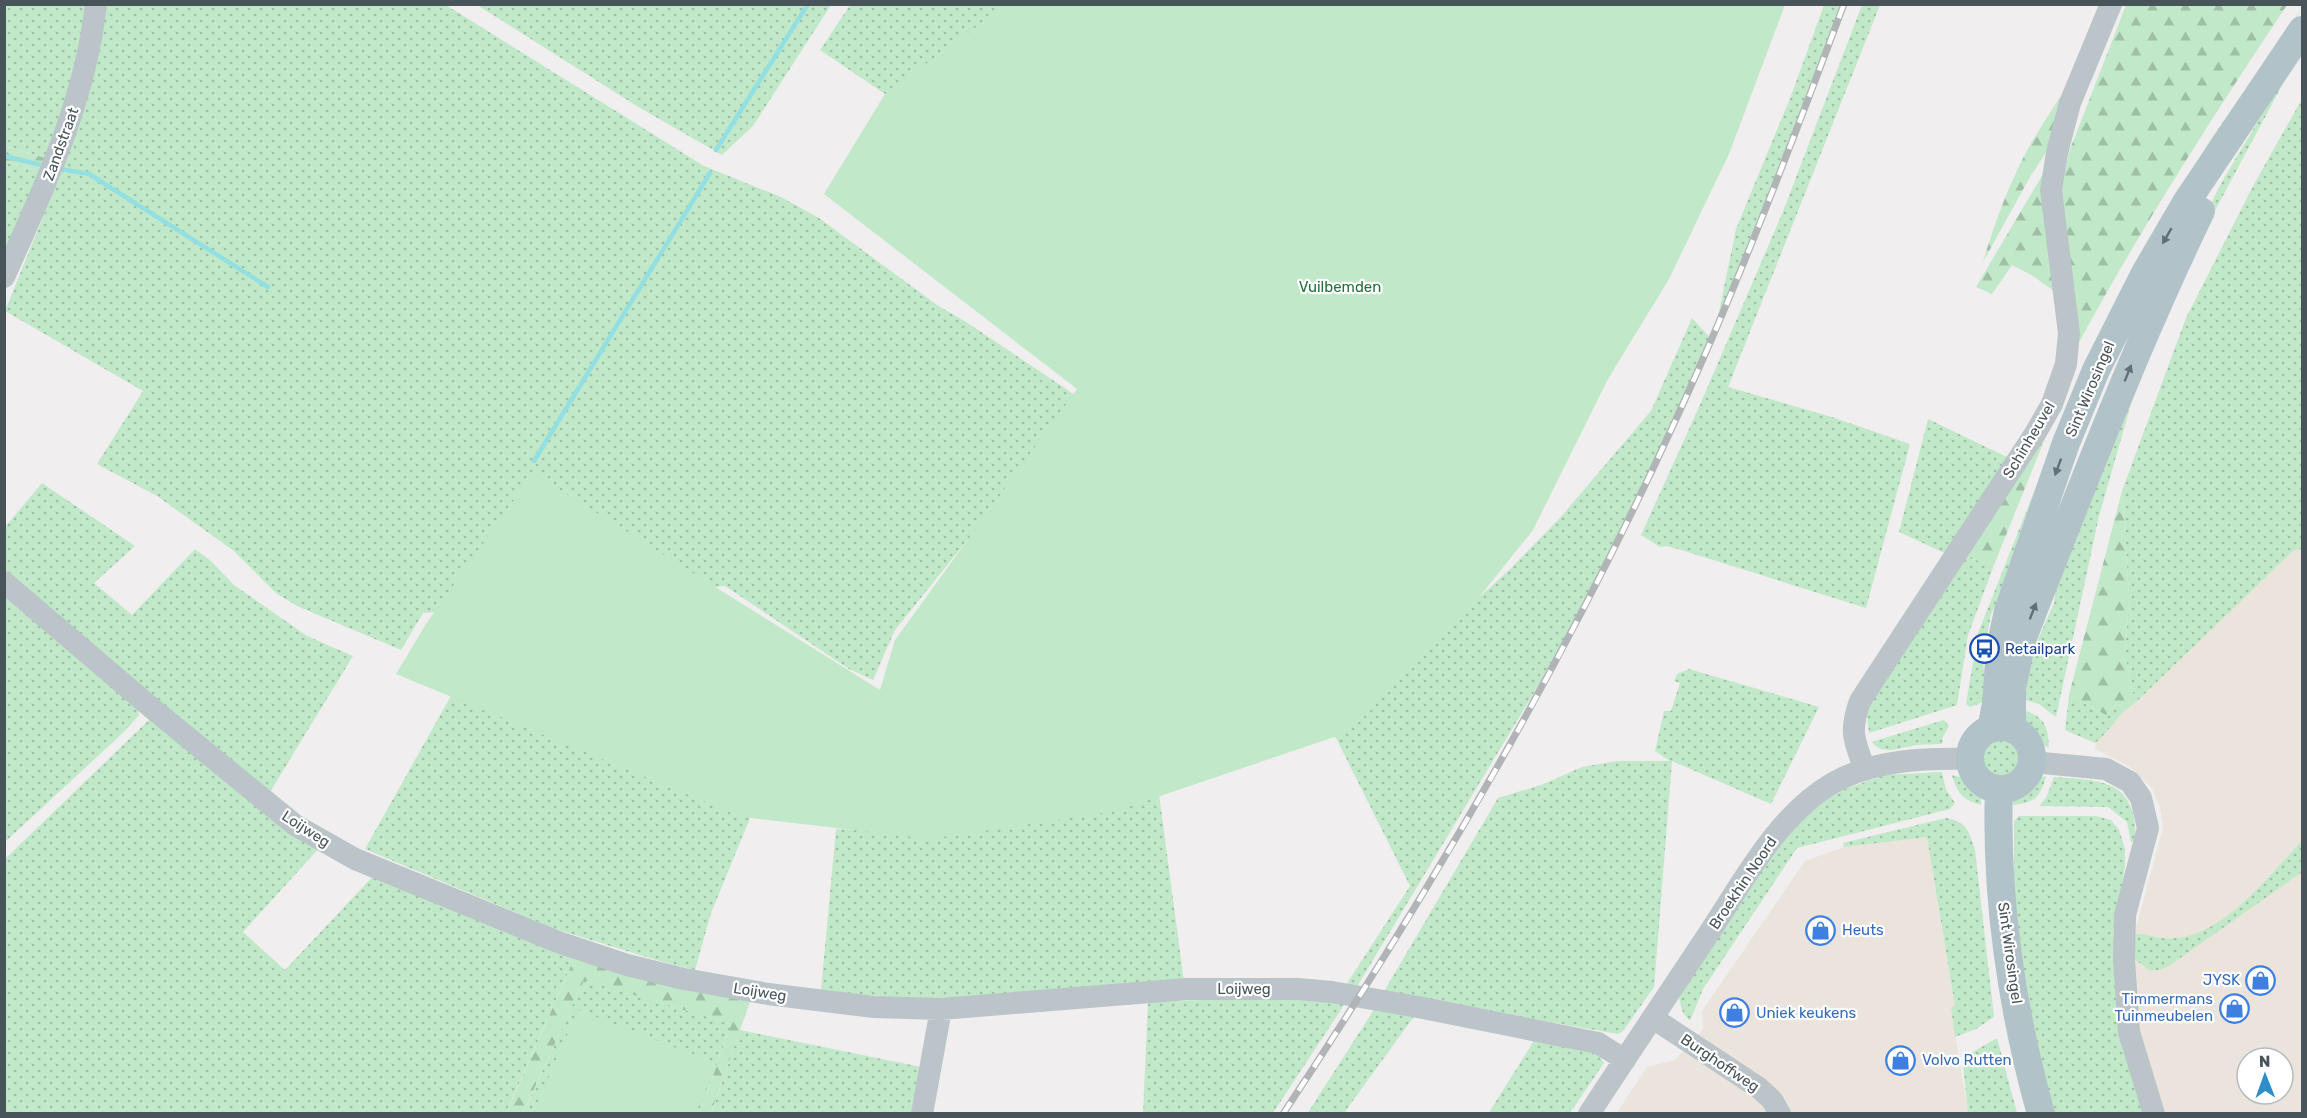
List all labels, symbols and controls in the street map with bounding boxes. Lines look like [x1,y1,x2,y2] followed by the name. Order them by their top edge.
[39,105,83,183] street label: Zandstraat
[2162,227,2172,244] one-way arrow
[1299,278,1381,296] park label: Vuilbemden
[2062,338,2118,440] street label: Sint Wirosingel
[2123,363,2133,381] one-way arrow
[1999,398,2059,482] street label: Schinheuvel
[2052,458,2062,476] one-way arrow
[2029,602,2038,620] one-way arrow
[1968,633,2000,665] bus stop icon: Retailpark
[2005,640,2075,658] place label: Retailpark
[279,807,333,851] street label: Loijweg
[1705,833,1781,933] street label: Broekhin Noord
[1994,901,2026,1005] street label: Sint Wirosingel
[1805,914,1837,946] shop icon: Heuts
[1842,921,1884,939] place label: Heuts
[2245,964,2277,996] shop icon: JYSK
[2203,971,2240,989] place label: JYSK
[732,979,788,1005] street label: Loijweg
[1217,980,1271,998] street label: Loijweg
[2115,990,2213,1025] place label: Timmermans Tuinmeubelen
[2218,992,2250,1024] shop icon: Timmermans Tuinmeubelen
[1719,997,1751,1029] shop icon: Uniek keukens
[1756,1004,1857,1022] place label: Uniek keukens
[1677,1030,1763,1096] street label: Burghoffweg
[1885,1044,1917,1076] shop icon: Volvo Rutten
[2235,1046,2295,1106] north arrow
[1922,1051,2012,1069] place label: Volvo Rutten
[2259,1052,2271,1071] text: N

